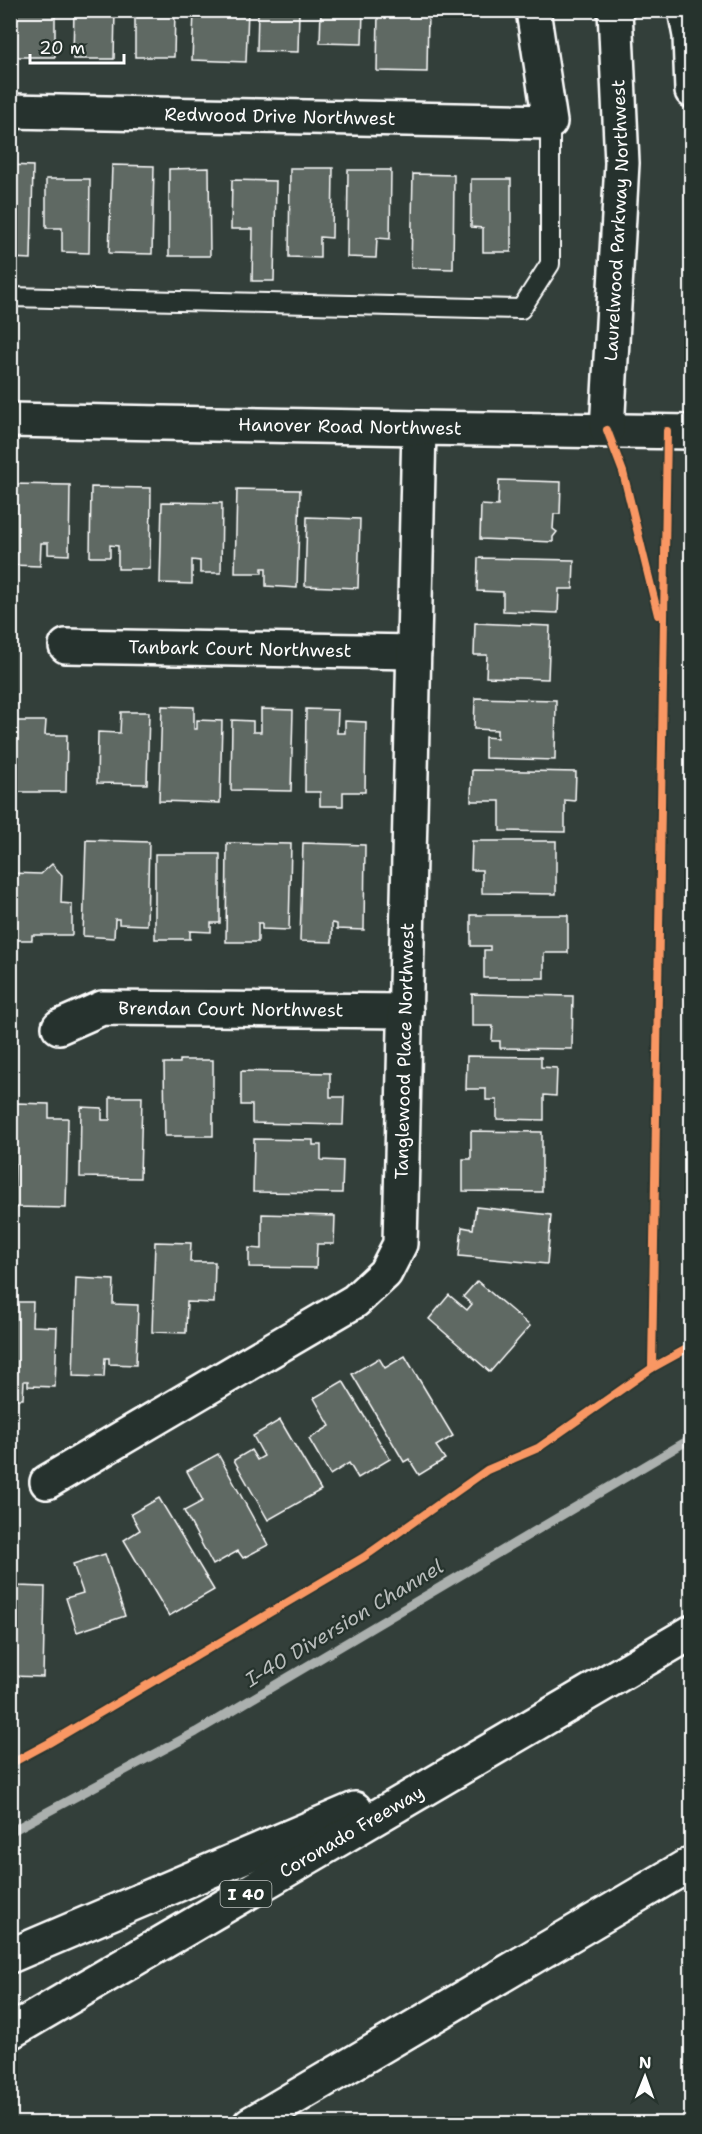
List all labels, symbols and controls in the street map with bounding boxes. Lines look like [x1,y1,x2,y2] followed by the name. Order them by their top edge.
[30,27,124,65] scale bar
[39,36,85,60] text: 20 m
[599,79,634,362] street label: Laurelwood Parkway Northwest
[164,102,396,131] street label: Redwood Drive Northwest
[238,412,462,441] street label: Hanover Road Northwest
[128,635,352,663] street label: Tanbark Court Northwest
[390,922,419,1180] street label: Tanglewood Place Northwest
[118,996,344,1022] street label: Brendan Court Northwest
[239,1553,448,1693] water label: I-40 Diversion Channel
[275,1780,428,1883] street label: Coronado Freeway
[220,1881,272,1907] road number: I 40
[615,2047,675,2107] north arrow
[639,2052,652,2073] text: N

